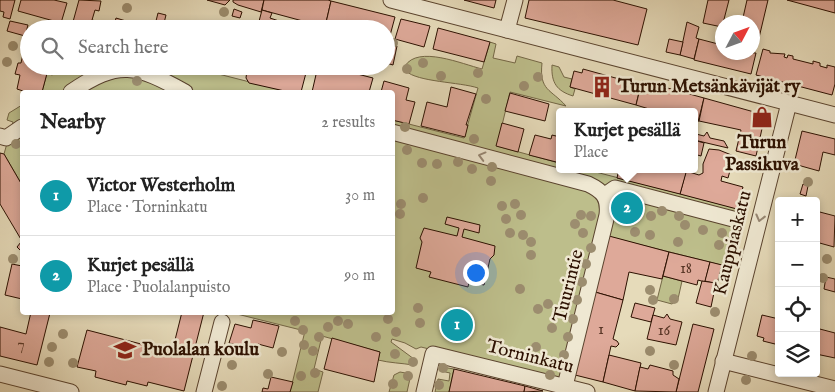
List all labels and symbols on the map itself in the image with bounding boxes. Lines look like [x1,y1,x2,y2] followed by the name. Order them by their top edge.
[715,15,760,60] north arrow
[589,74,615,100] building icon: Turun Metsänkävijät ry
[617,75,801,99] place label: Turun Metsänkävijät ry
[749,104,775,130] shop icon: Turun Passikuva
[725,131,800,177] place label: Turun Passikuva
[478,151,487,162] one-way arrow
[708,188,758,298] street label: Kauppiaskatu
[611,189,643,227] pin: 2
[755,214,766,223] one-way arrow
[548,247,590,325] street label: Tuurintie
[680,259,692,279] house number: 18
[463,260,489,286] your location
[441,306,473,344] pin: 1
[598,320,604,340] house number: 1
[658,321,671,341] house number: 16
[17,335,25,355] house number: 7
[484,335,576,379] street label: Torninkatu
[112,337,138,363] school or university icon: Puolalan koulu
[142,338,259,362] place label: Puolalan koulu

